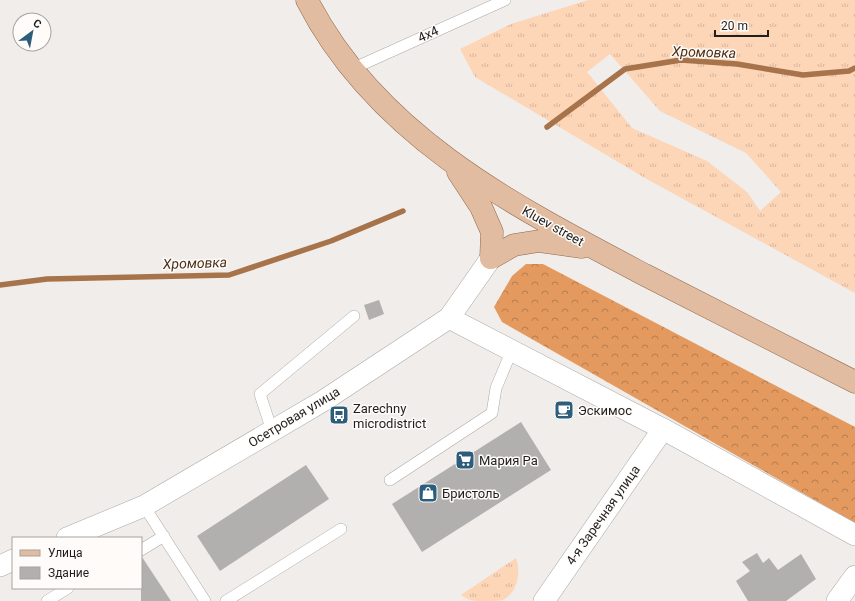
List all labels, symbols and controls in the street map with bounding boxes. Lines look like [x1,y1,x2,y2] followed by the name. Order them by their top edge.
[12,12,52,52] north arrow
[715,12,768,38] scale bar
[31,17,44,31] text: С
[721,19,748,33] text: 20 m
[415,23,441,45] street label: 4x4
[671,43,736,61] water label: Хромовка
[520,203,586,249] street label: Kluev street
[162,254,227,272] water label: Хромовка
[246,384,342,450] street label: Осетровая улица
[553,399,575,421] cafe icon: Эскимос
[353,401,426,431] place label: Zarechny microdistrict
[578,403,632,418] place label: Эскимос
[328,404,350,426] bus stop icon: Zarechny microdistrict
[454,449,476,471] supermarket icon: Мария Ра
[479,453,538,468] place label: Мария Ра
[563,462,643,568] street label: 4-я Заречная улица
[417,482,439,504] shop icon: Бристоль
[442,486,500,501] place label: Бристоль
[12,537,142,589] legend
[48,546,83,560] text: Улица
[48,566,89,580] text: Здание

